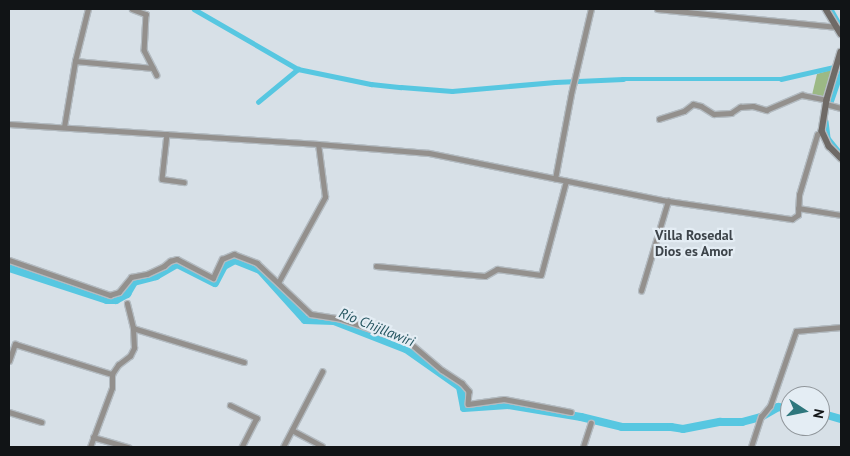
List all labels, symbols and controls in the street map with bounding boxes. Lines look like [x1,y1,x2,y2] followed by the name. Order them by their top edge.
[655,227,733,260] district label: Villa Rosedal Dios es Amor
[337,304,417,350] water label: Río Chijllawiri
[780,386,830,436] north arrow
[809,407,828,420] text: N

